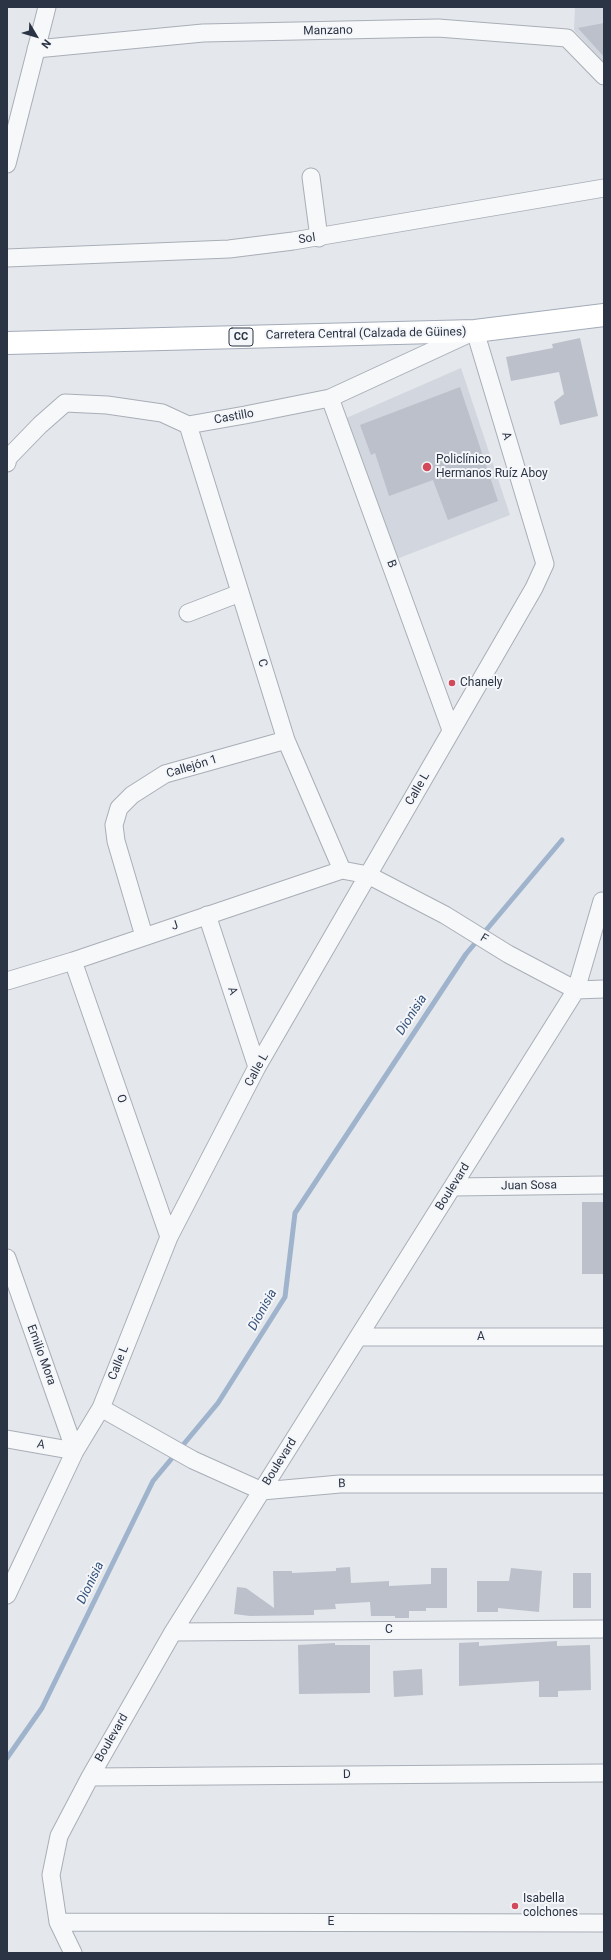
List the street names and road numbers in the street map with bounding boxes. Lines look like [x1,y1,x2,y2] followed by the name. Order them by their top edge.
[303,23,353,39] street label: Manzano
[298,231,316,247] street label: Sol
[266,325,466,343] street label: Carretera Central (Calzada de Güines)
[229,328,253,346] road number: CC
[213,406,255,428] street label: Castillo
[498,430,514,442] street label: A
[383,558,399,570] street label: B
[254,657,270,669] street label: C
[165,752,219,782] street label: Callejón 1
[403,770,433,808] street label: Calle L
[170,918,180,934] street label: J
[477,931,491,947] street label: F
[224,985,240,997] street label: A
[242,1051,272,1089] street label: Calle L
[113,1093,129,1105] street label: O
[433,1161,473,1213] street label: Boulevard
[501,1178,557,1194] street label: Juan Sosa
[23,1323,59,1387] street label: Emilio Mora
[477,1330,485,1344] street label: A
[106,1344,132,1382] street label: Calle L
[260,1436,300,1488] street label: Boulevard
[36,1437,46,1453] street label: A
[338,1477,346,1491] street label: B
[385,1623,393,1637] street label: C
[92,1711,132,1765] street label: Boulevard
[343,1768,351,1782] street label: D
[328,1915,334,1929] street label: E

